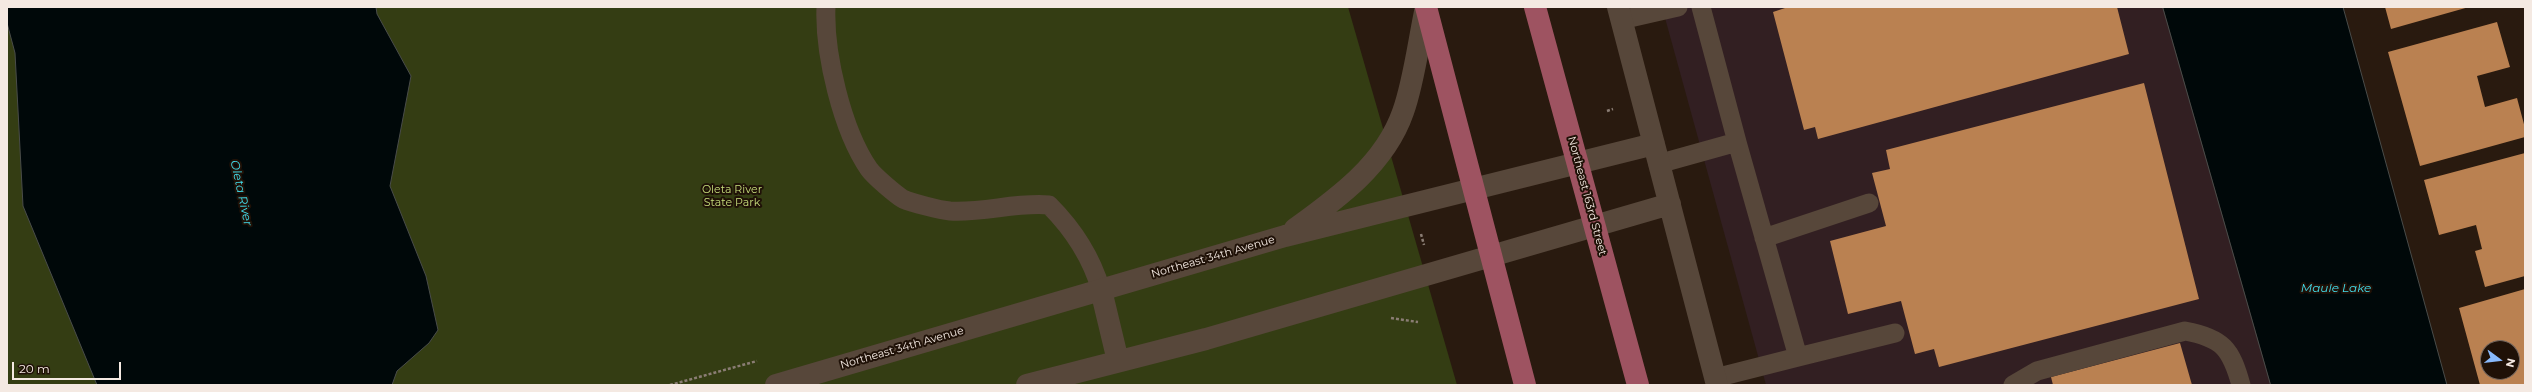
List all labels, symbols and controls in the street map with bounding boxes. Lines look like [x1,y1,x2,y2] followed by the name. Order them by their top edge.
[1565,135,1609,257] street label: Northeast 163rd Street
[227,159,255,227] water label: Oleta River
[702,183,762,209] park label: Oleta River State Park
[1150,233,1276,281] street label: Northeast 34th Avenue
[2301,281,2371,295] water label: Maule Lake
[839,324,965,372] street label: Northeast 34th Avenue
[2480,340,2520,380] north arrow
[14,354,123,380] scale bar
[2503,357,2519,369] text: N
[19,361,50,376] text: 20 m

